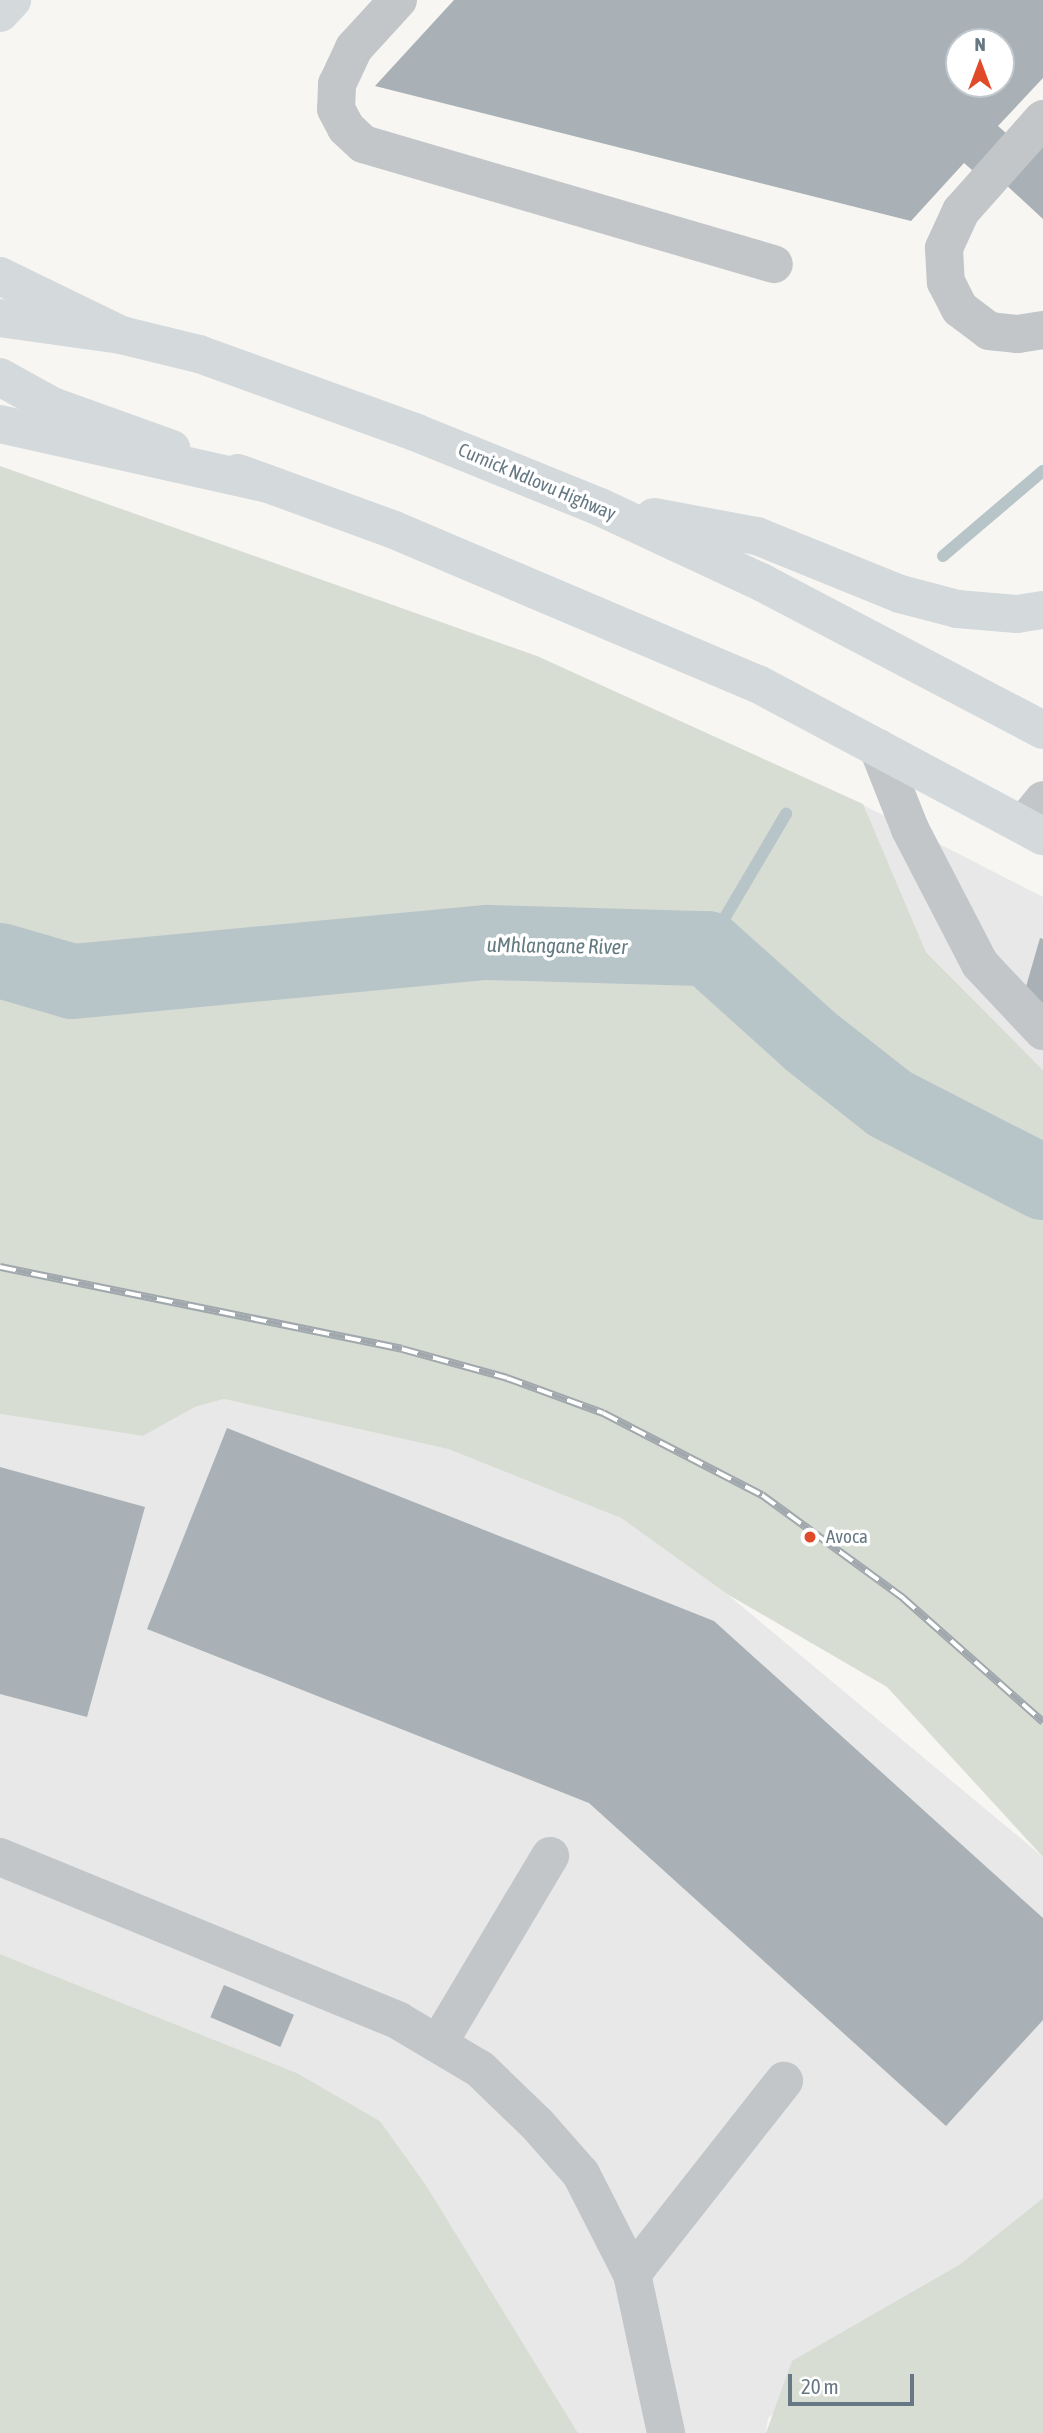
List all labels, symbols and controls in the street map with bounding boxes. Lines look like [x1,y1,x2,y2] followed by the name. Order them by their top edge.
[945,28,1015,98] north arrow
[974,33,986,55] text: N
[455,439,619,525] street label: Curnick Ndlovu Highway
[486,931,628,959] water label: uMhlangane River
[826,1526,868,1548] place label: Avoca
[800,1527,820,1547] marker: Avoca
[791,2360,917,2404] scale bar
[801,2374,839,2398] text: 20 m

